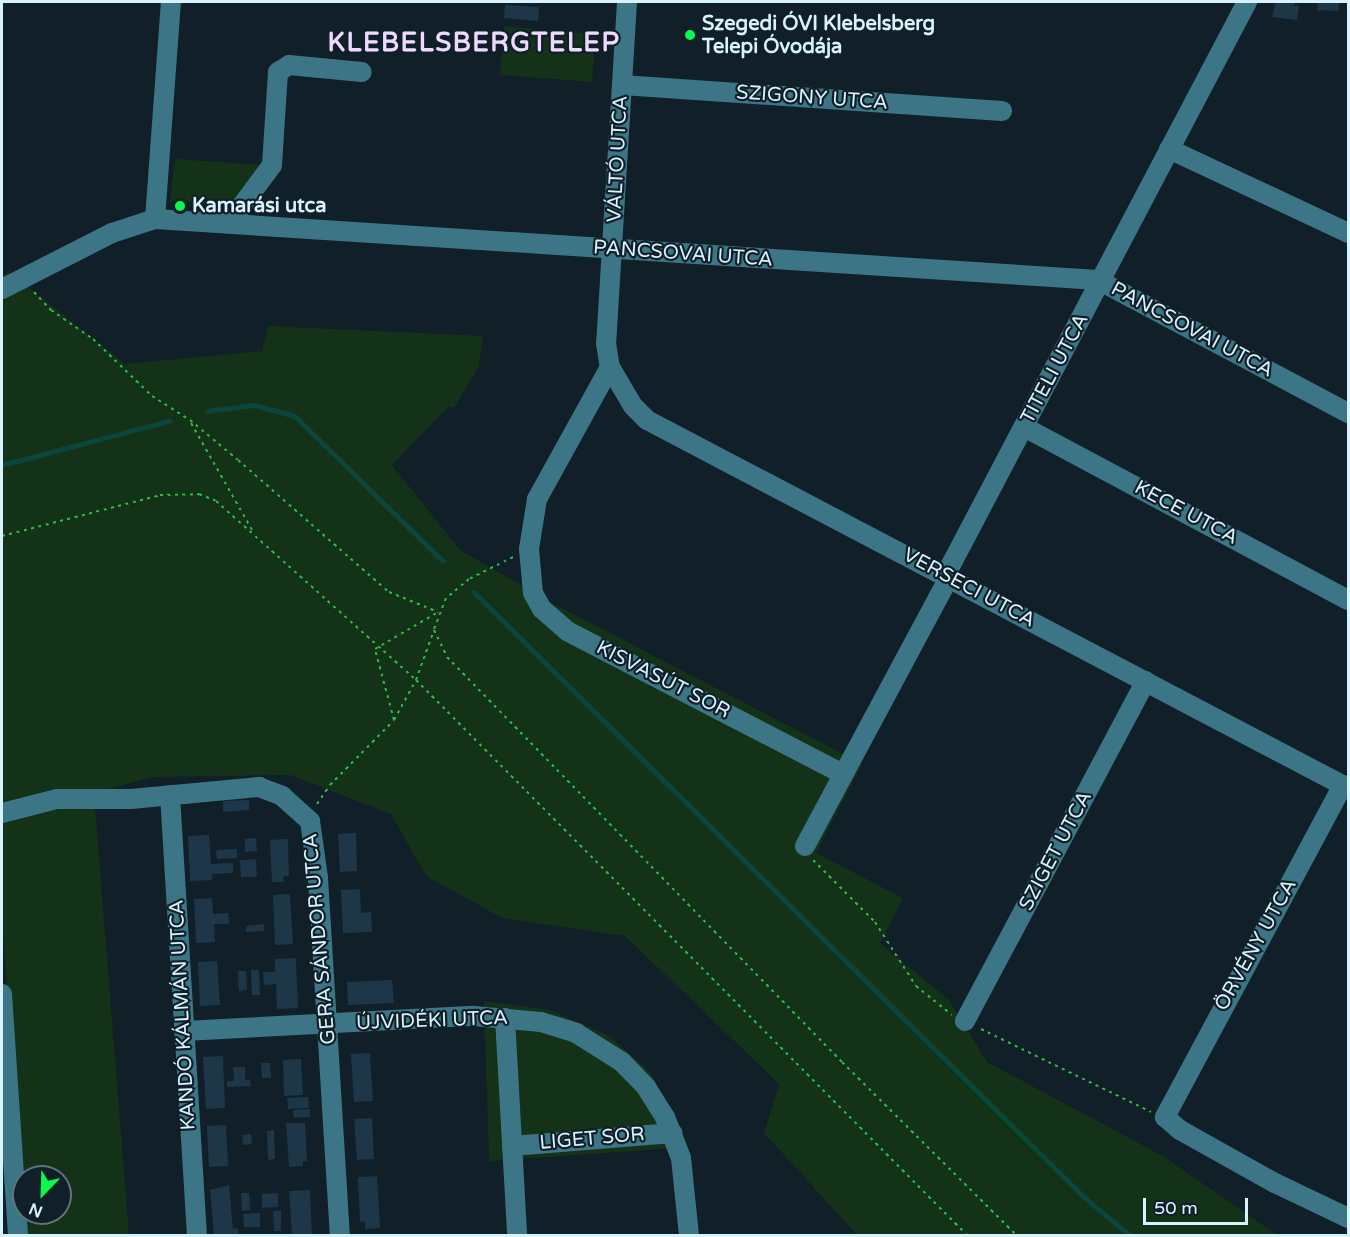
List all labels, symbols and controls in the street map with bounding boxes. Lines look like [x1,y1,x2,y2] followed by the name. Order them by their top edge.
[702,12,935,59] place label: Szegedi ÓVI Klebelsberg Telepi Óvodája
[328,27,620,59] district label: KLEBELSBERGTELEP
[683,28,697,42] marker: Szegedi ÓVI Klebelsberg Telepi Óvodája
[735,81,889,115] street label: SZIGONY UTCA
[603,95,633,223] street label: VÁLTÓ UTCA
[192,194,326,218] place label: Kamarási utca
[173,199,187,213] marker: Kamarási utca
[592,236,774,272] street label: PANCSOVAI UTCA
[1107,277,1277,383] street label: PANCSOVAI UTCA
[1016,310,1094,428] street label: TITELI UTCA
[1130,476,1242,550] street label: KECE UTCA
[899,543,1039,633] street label: VERSECI UTCA
[592,636,734,724] street label: KISVASÚT SOR
[1014,787,1098,915] street label: SZIGET UTCA
[299,832,341,1046] street label: GERA SÁNDOR UTCA
[1210,875,1302,1015] street label: ÖRVÉNY UTCA
[165,899,201,1131] street label: KANDÓ KÁLMÁN UTCA
[356,1006,508,1036] street label: ÚJVIDÉKI UTCA
[539,1122,645,1156] street label: LIGET SOR
[12,1165,72,1225] north arrow
[1146,1186,1251,1224] scale bar
[1154,1197,1198,1219] text: 50 m
[26,1198,46,1221] text: N

